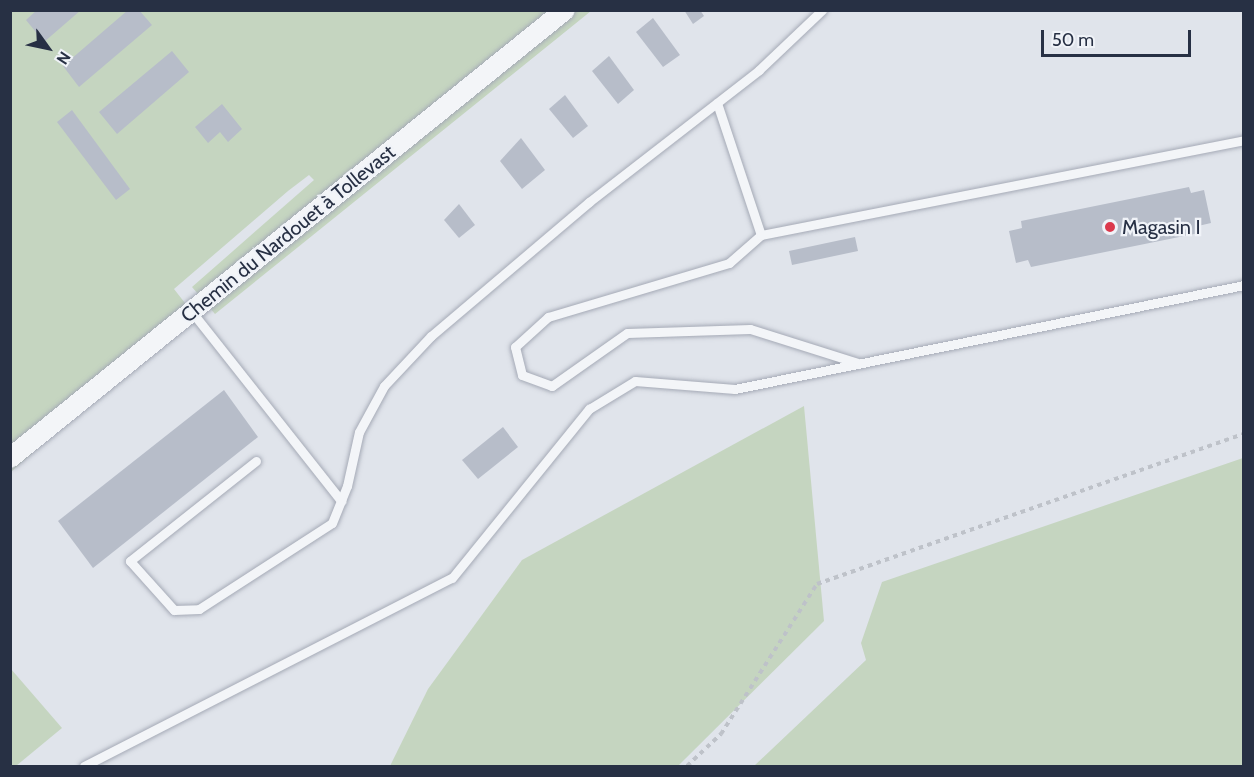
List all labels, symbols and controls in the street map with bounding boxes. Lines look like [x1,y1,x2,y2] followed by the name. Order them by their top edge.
[18,18,78,78] north arrow
[1044,18,1194,56] scale bar
[1052,29,1094,51] text: 50 m
[52,48,75,68] text: N
[176,140,400,328] street label: Chemin du Nardouet à Tollevast
[1122,215,1201,239] place label: Magasin I
[1103,220,1117,234] marker: Magasin I

